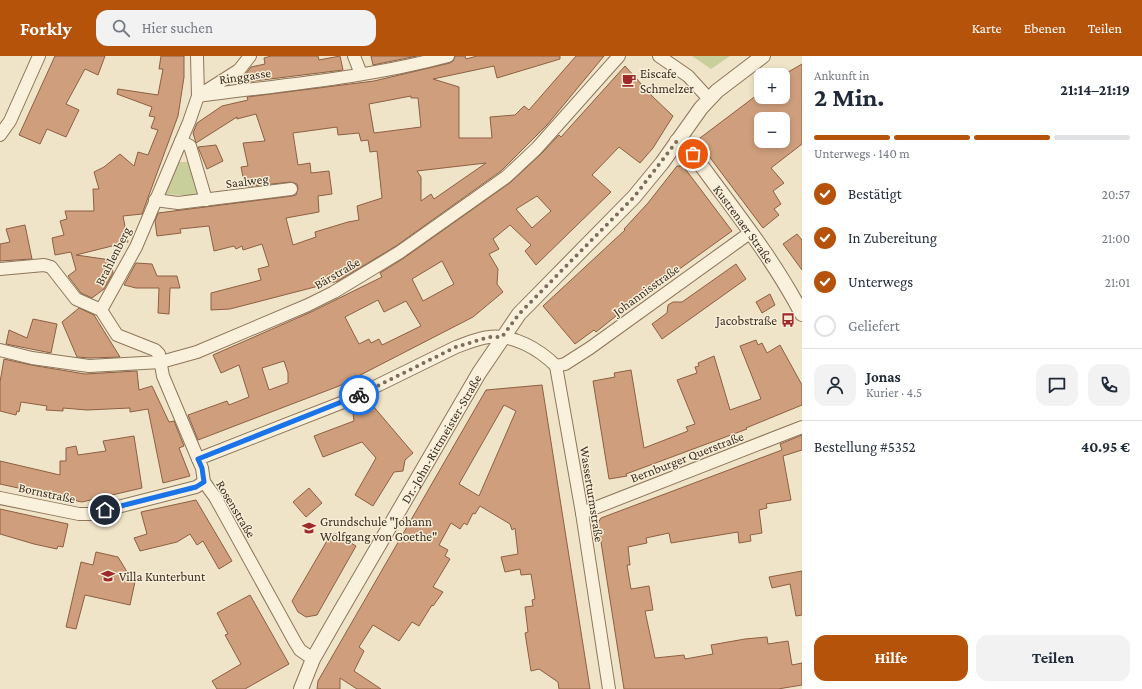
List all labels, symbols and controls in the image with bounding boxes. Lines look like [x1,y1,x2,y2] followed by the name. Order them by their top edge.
[96,10,376,46] search box
[110,17,132,39] icon: search
[20,18,72,39] text: Forkly
[142,20,213,36] text: Hier suchen
[972,20,1002,36] text: Karte
[1024,20,1066,36] text: Ebenen
[1088,20,1122,36] text: Teilen
[218,65,272,87] street label: Ringgasse
[640,66,694,96] place label: Eiscafe Schmelzer
[754,68,790,148] map controls
[754,68,790,104] button: +
[814,68,869,83] text: Ankunft in
[621,72,637,88] cafe icon: Eiscafe Schmelzer
[1060,82,1130,98] text: 21:14–21:19
[814,83,885,112] text: 2 Min.
[754,112,790,148] button: −
[676,137,710,171] pin
[682,143,704,165] icon: bag
[814,146,910,161] text: Unterwegs · 140 m
[225,171,270,191] street label: Saalweg
[711,182,777,266] street label: Kustrenaer Straße
[814,183,836,205] icon: check
[848,186,902,202] text: Bestätigt
[1102,187,1130,202] text: 20:57
[92,224,134,288] street label: Brahlenberg
[814,227,836,249] icon: check
[848,230,937,246] text: In Zubereitung
[1102,231,1130,246] text: 21:00
[311,254,363,292] street label: Bärstraße
[609,261,682,320] street label: Johannisstraße
[814,271,836,293] icon: check
[848,274,913,290] text: Unterwegs
[1105,275,1130,290] text: 21:01
[780,312,796,328] bus stop icon: Jacobstraße
[715,313,777,328] place label: Jacobstraße
[848,318,900,334] text: Geliefert
[814,364,856,406] button: person
[1036,364,1078,406] button: chat
[1088,364,1130,406] button: phone
[866,369,901,385] text: Jonas
[397,371,484,506] street label: Dr.-John-Rittmeister-Straße
[339,375,379,415] courier
[348,384,370,406] icon: bike
[866,385,922,400] text: Kurier · 4.5
[628,428,746,486] street label: Bernburger Querstraße
[814,439,916,455] text: Bestellung #5352
[1081,439,1130,455] text: 40.95 €
[577,445,607,543] street label: Wasserturmstraße
[213,478,259,541] street label: Rosenstraße
[17,480,77,506] street label: Bornstraße
[88,493,122,527] pin
[94,499,116,521] icon: home
[320,514,437,544] place label: Grundschule "Johann Wolfgang von Goethe"
[301,520,317,536] school or university icon: Grundschule "Johann Wolfgang von Goethe"
[100,568,116,584] school or university icon: Villa Kunterbunt
[119,569,206,584] place label: Villa Kunterbunt
[814,635,968,681] button: Hilfe
[976,635,1130,681] button: Teilen

